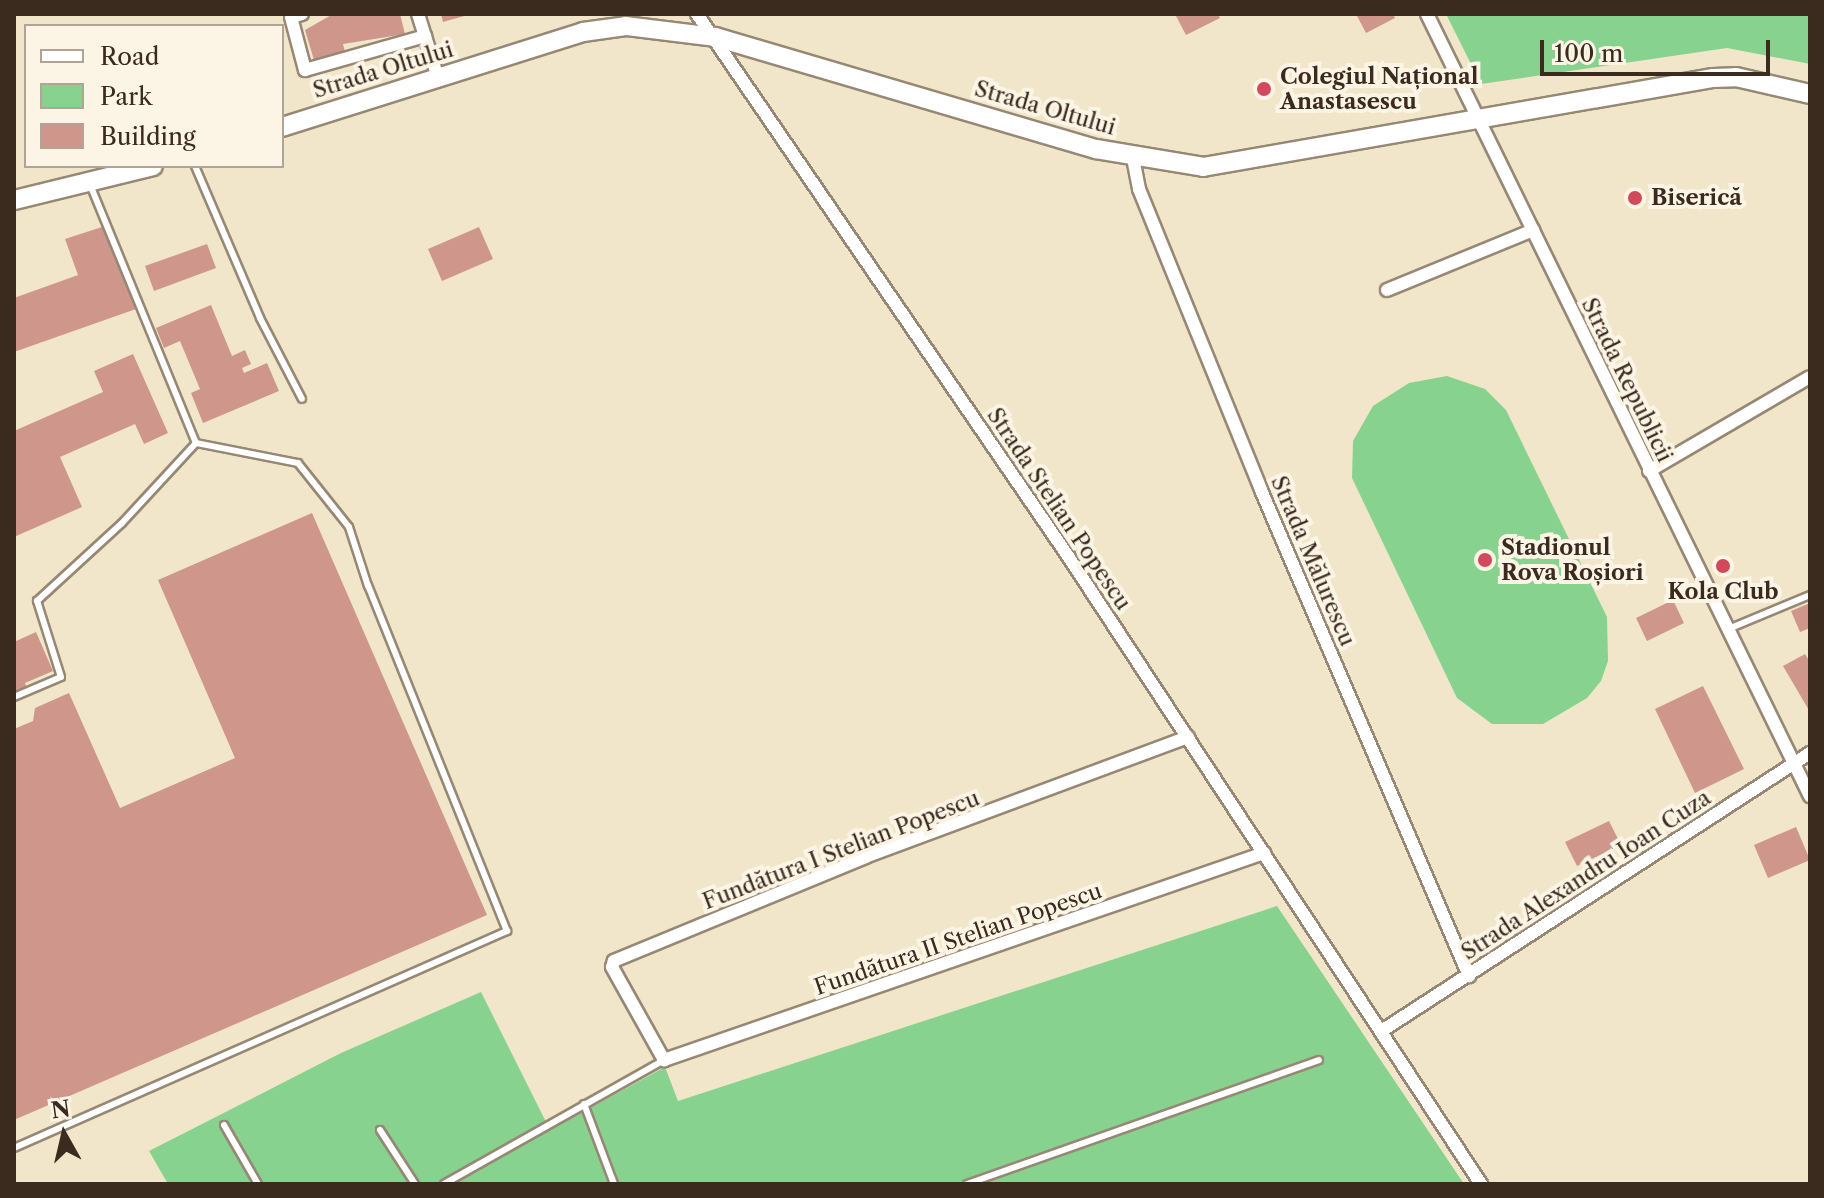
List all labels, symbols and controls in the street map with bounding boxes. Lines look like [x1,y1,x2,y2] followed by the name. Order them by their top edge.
[24,24,284,168] legend
[1544,24,1774,74] scale bar
[310,36,456,104] street label: Strada Oltului
[1554,39,1623,68] text: 100 m
[100,42,159,71] text: Road
[1280,63,1479,114] place label: Colegiul Național Anastasescu
[972,75,1118,141] street label: Strada Oltului
[1255,80,1273,98] marker: Colegiul Național Anastasescu
[100,82,152,111] text: Park
[100,122,196,151] text: Building
[1651,185,1742,211] place label: Biserică
[1626,189,1644,207] marker: Biserică
[1576,294,1678,466] street label: Strada Republicii
[981,403,1137,615] street label: Strada Stelian Popescu
[1265,472,1361,650] street label: Strada Mălurescu
[1501,534,1644,586] place label: Stadionul Rova Roșiori
[1476,551,1494,569] marker: Stadionul Rova Roșiori
[1714,557,1732,575] marker: Kola Club
[1667,579,1779,605] place label: Kola Club
[1456,784,1716,966] street label: Strada Alexandru Ioan Cuza
[699,785,983,915] street label: Fundătura I Stelian Popescu
[811,877,1105,1001] street label: Fundătura II Stelian Popescu
[24,1094,104,1174] north arrow
[49,1095,72,1124] text: N

